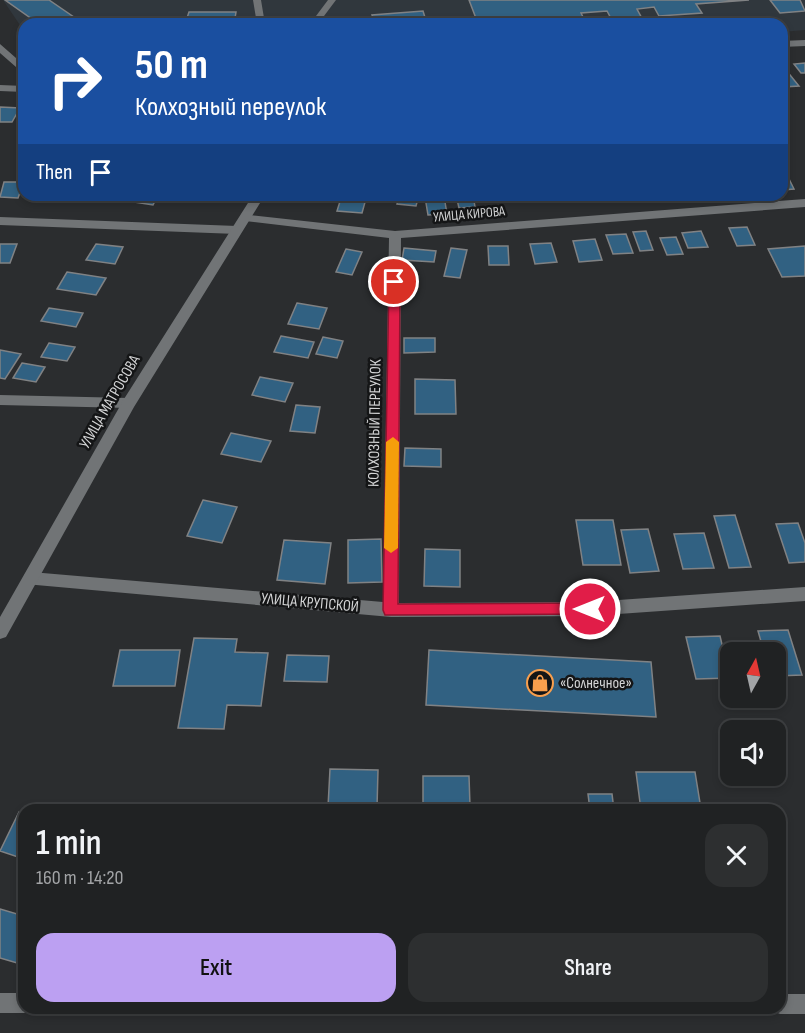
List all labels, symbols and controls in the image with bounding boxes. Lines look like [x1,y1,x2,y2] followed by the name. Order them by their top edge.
[135,40,208,91] text: 50 m
[36,42,114,120] icon: right
[135,91,326,123] text: Колхозный переулок
[84,156,117,189] icon: arrive
[36,159,72,186] text: Then
[432,202,507,226] street label: УЛИЦА КИРОВА
[368,256,419,307] pin
[377,265,410,298] icon: arrive
[76,352,145,452] street label: УЛИЦА МАТРОСОВА
[364,358,386,487] street label: КОЛХОЗНЫЙ ПЕРЕУЛОК
[558,577,622,641] position arrow
[260,589,360,617] street label: УЛИЦА КРУПСКОЙ
[720,642,786,708] north arrow
[720,642,786,786] map controls
[525,668,555,698] shop icon: «Солнечное»
[560,674,632,693] place label: «Солнечное»
[720,720,786,786] button: sound
[36,822,101,865] text: 1 min
[705,824,768,887] button: close
[36,866,123,890] text: 160 m · 14:20
[36,933,396,1002] button: Exit
[408,933,768,1002] button: Share

